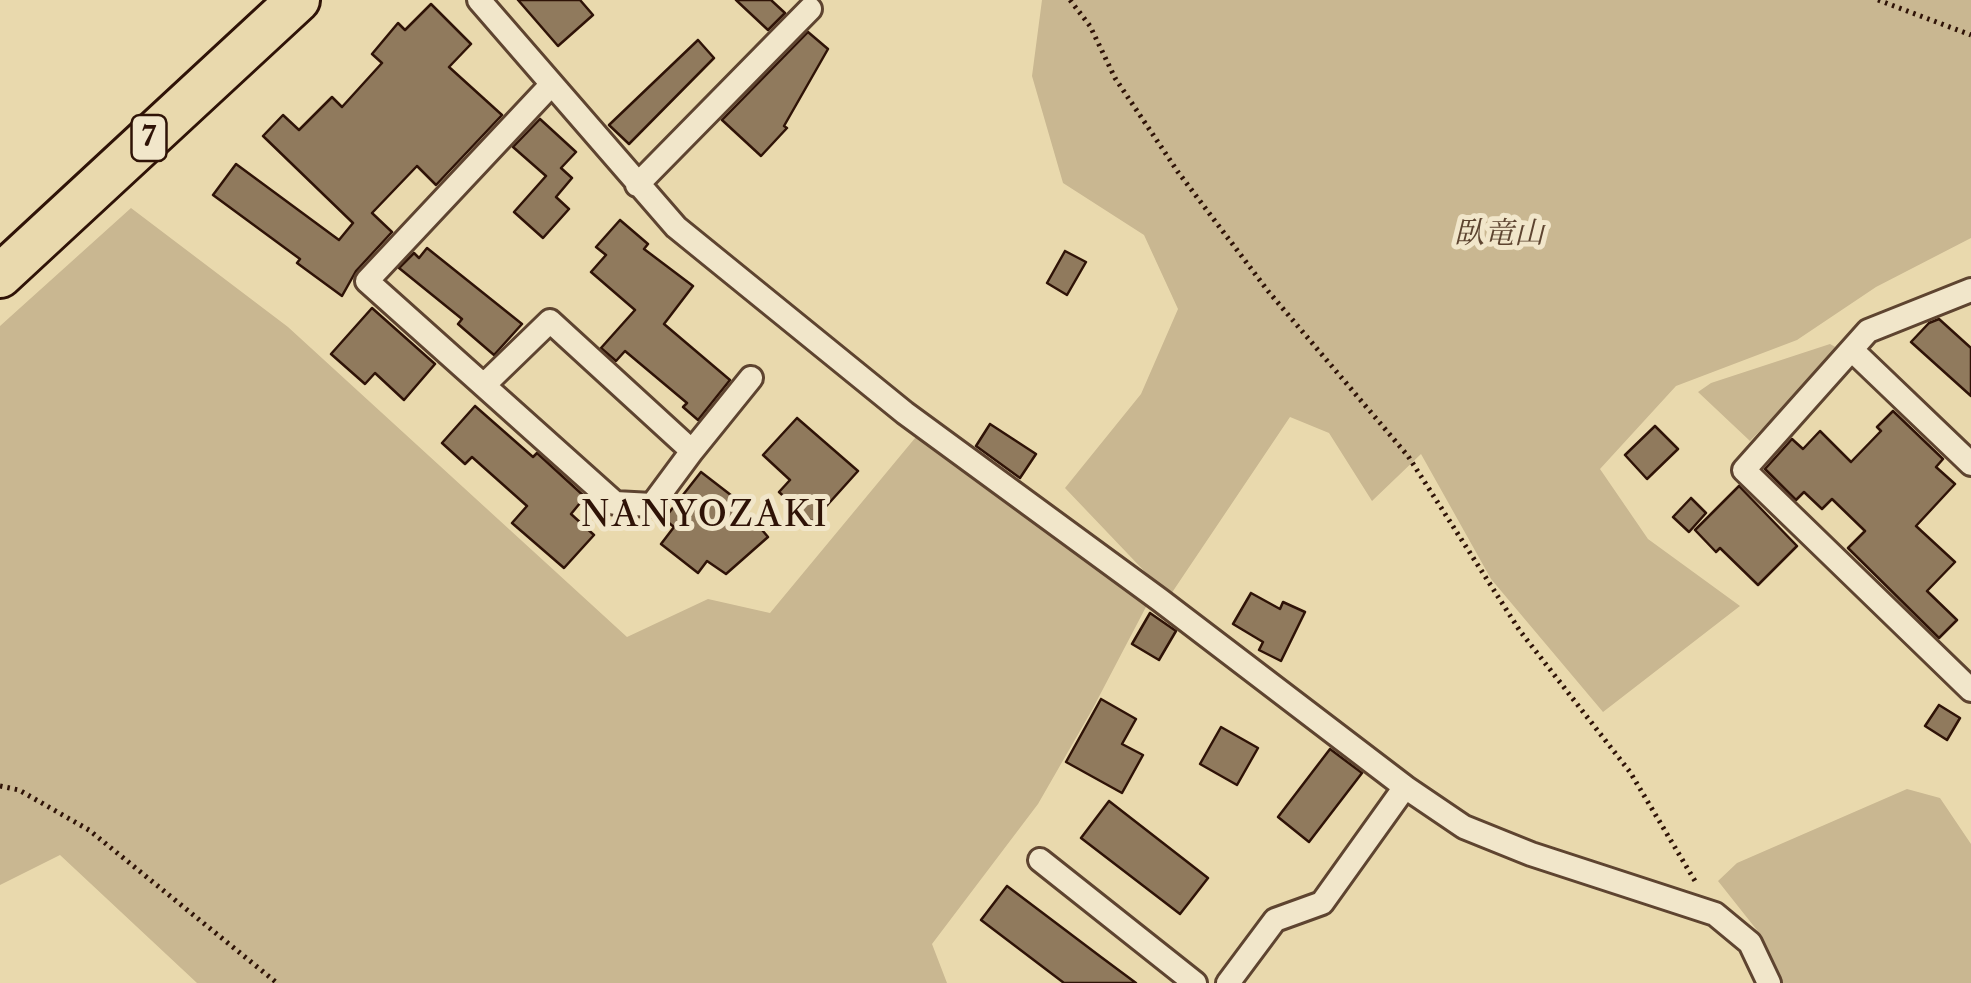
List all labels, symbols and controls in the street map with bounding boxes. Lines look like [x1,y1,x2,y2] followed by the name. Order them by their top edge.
[132,115,166,161] road number: 7
[1454,216,1544,252] park label: 臥竜山
[581,495,829,537] district label: NANYOZAKI

